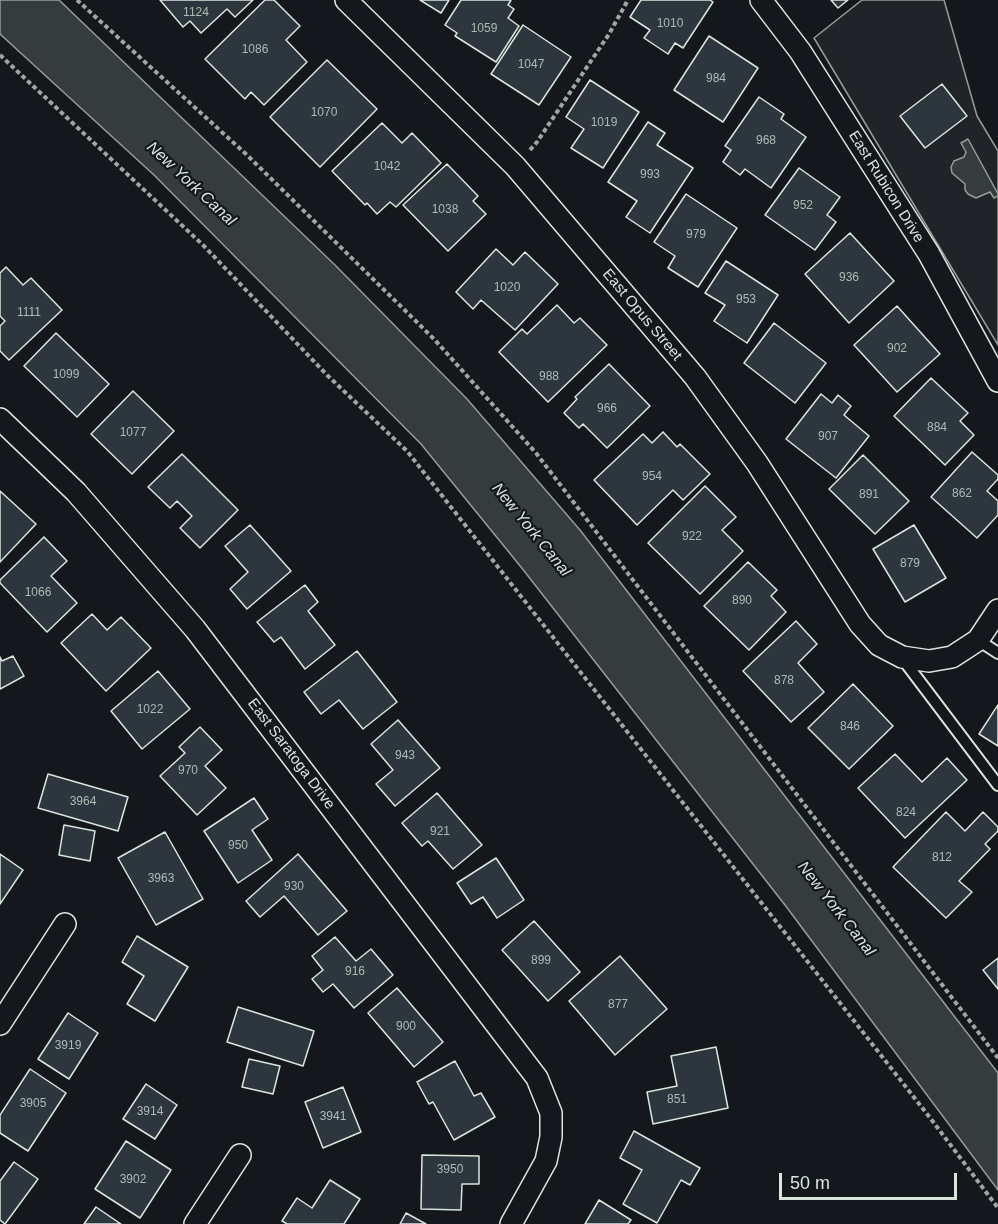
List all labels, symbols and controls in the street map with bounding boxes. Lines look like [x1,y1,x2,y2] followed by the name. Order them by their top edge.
[183,6,209,20] house number: 1124
[657,17,683,31] house number: 1010
[471,22,497,36] house number: 1059
[242,43,268,57] house number: 1086
[518,58,544,72] house number: 1047
[706,72,726,86] house number: 984
[311,106,337,120] house number: 1070
[591,116,617,130] house number: 1019
[844,128,928,246] street label: East Rubicon Drive
[756,134,776,148] house number: 968
[143,138,239,230] water label: New York Canal
[374,160,400,174] house number: 1042
[640,168,660,182] house number: 993
[793,199,813,213] house number: 952
[432,203,458,217] house number: 1038
[686,228,706,242] house number: 979
[598,265,686,365] street label: East Opus Street
[839,271,859,285] house number: 936
[494,281,520,295] house number: 1020
[736,293,756,307] house number: 953
[17,306,41,320] house number: 1111
[887,342,907,356] house number: 902
[53,368,79,382] house number: 1099
[539,370,559,384] house number: 988
[597,402,617,416] house number: 966
[927,421,947,435] house number: 884
[120,426,146,440] house number: 1077
[818,430,838,444] house number: 907
[642,470,662,484] house number: 954
[487,479,575,581] water label: New York Canal
[952,487,972,501] house number: 862
[859,488,879,502] house number: 891
[682,530,702,544] house number: 922
[900,557,920,571] house number: 879
[25,586,51,600] house number: 1066
[732,594,752,608] house number: 890
[774,674,794,688] house number: 878
[243,695,339,813] street label: East Saratoga Drive
[137,703,163,717] house number: 1022
[840,720,860,734] house number: 846
[395,749,415,763] house number: 943
[178,764,198,778] house number: 970
[70,795,96,809] house number: 3964
[896,806,916,820] house number: 824
[430,825,450,839] house number: 921
[228,839,248,853] house number: 950
[932,851,952,865] house number: 812
[793,858,879,960] water label: New York Canal
[148,872,174,886] house number: 3963
[284,880,304,894] house number: 930
[531,954,551,968] house number: 899
[345,965,365,979] house number: 916
[608,998,628,1012] house number: 877
[396,1020,416,1034] house number: 900
[55,1039,81,1053] house number: 3919
[667,1093,687,1107] house number: 851
[20,1097,46,1111] house number: 3905
[137,1105,163,1119] house number: 3914
[320,1110,346,1124] house number: 3941
[782,1161,960,1199] scale bar
[437,1163,463,1177] house number: 3950
[120,1173,146,1187] house number: 3902
[790,1173,830,1193] text: 50 m

